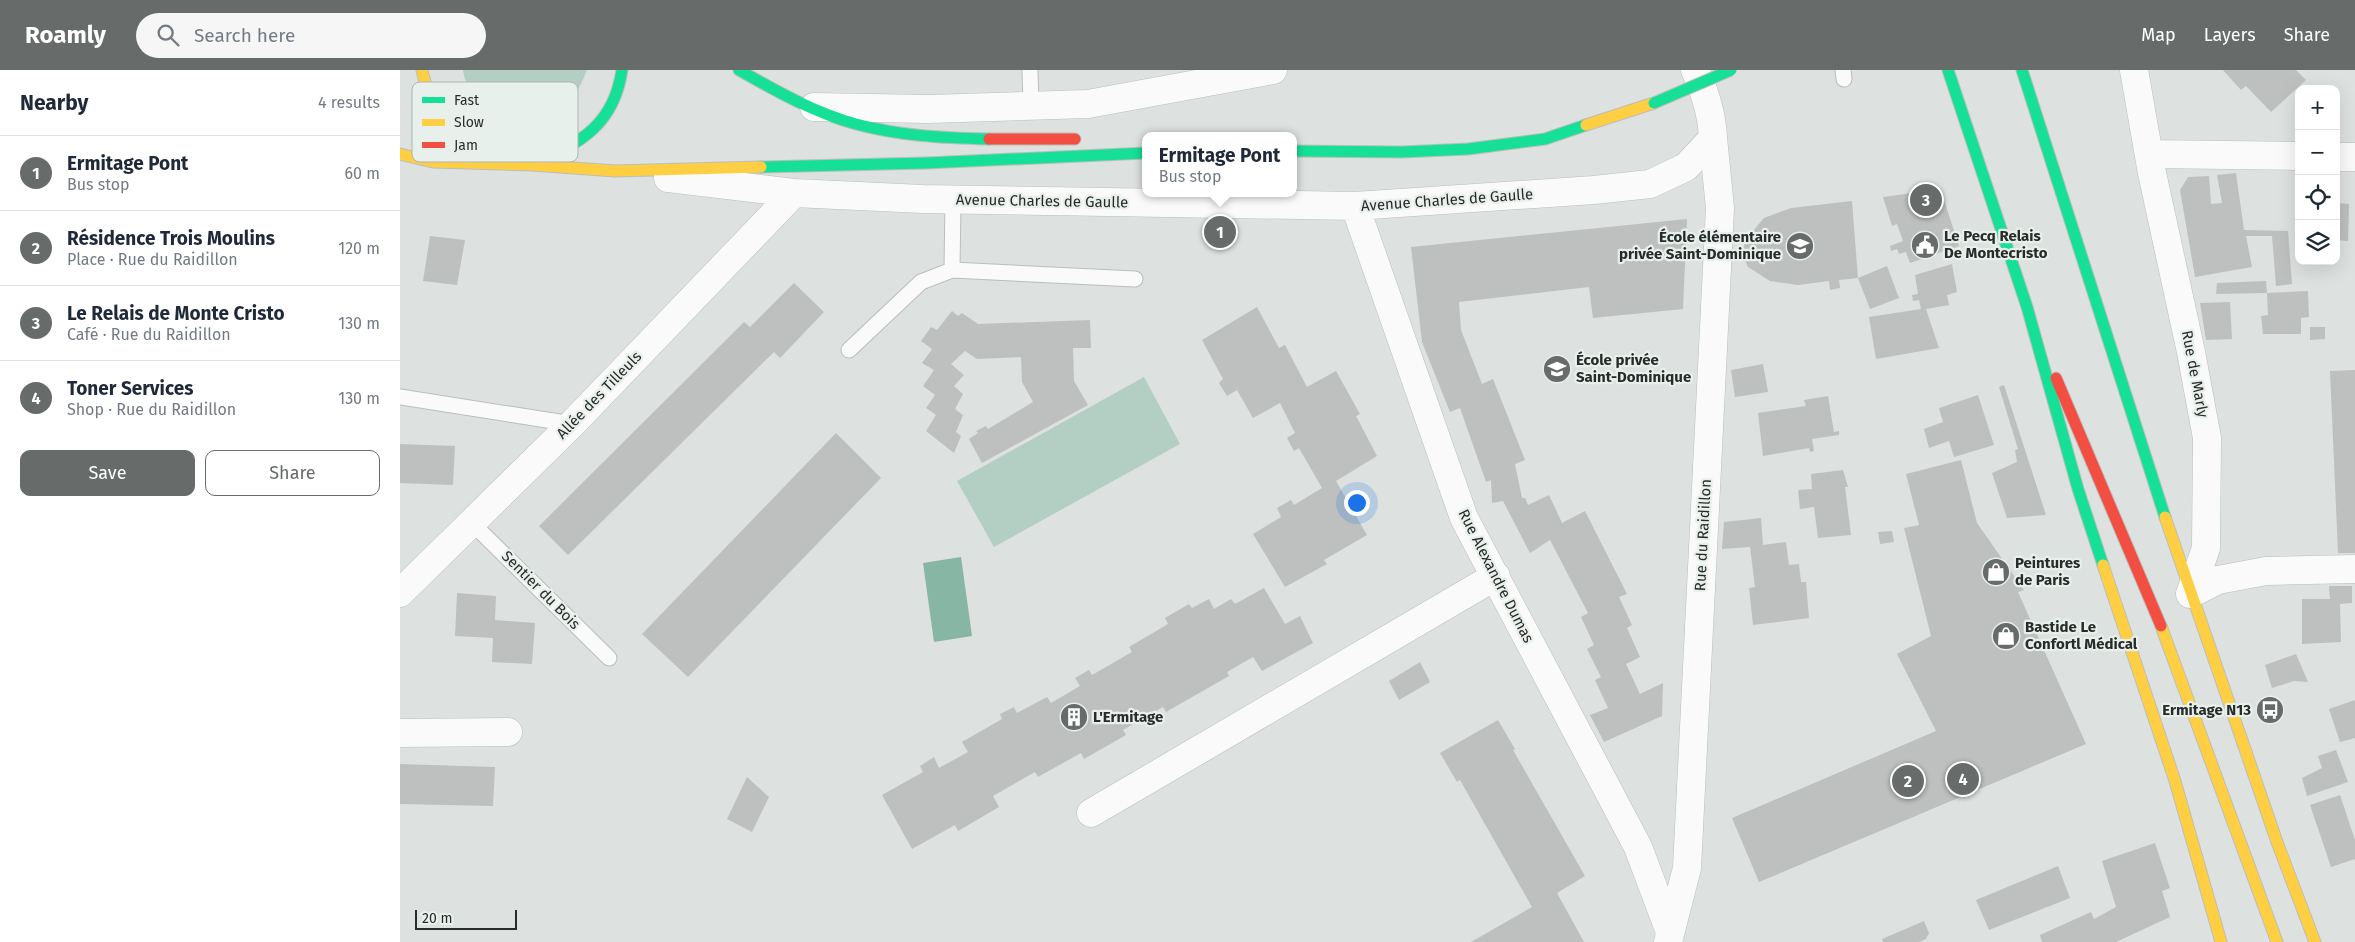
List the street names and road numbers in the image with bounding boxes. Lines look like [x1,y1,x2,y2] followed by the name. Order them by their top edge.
[1360,185,1534,215] street label: Avenue Charles de Gaulle
[956,190,1128,212] street label: Avenue Charles de Gaulle
[2178,329,2212,420] street label: Rue de Marly
[553,347,645,443] street label: Allée des Tilleuls
[1691,478,1715,592] street label: Rue du Raidillon
[1454,506,1538,646] street label: Rue Alexandre Dumas
[498,547,584,633] street label: Sentier du Bois

